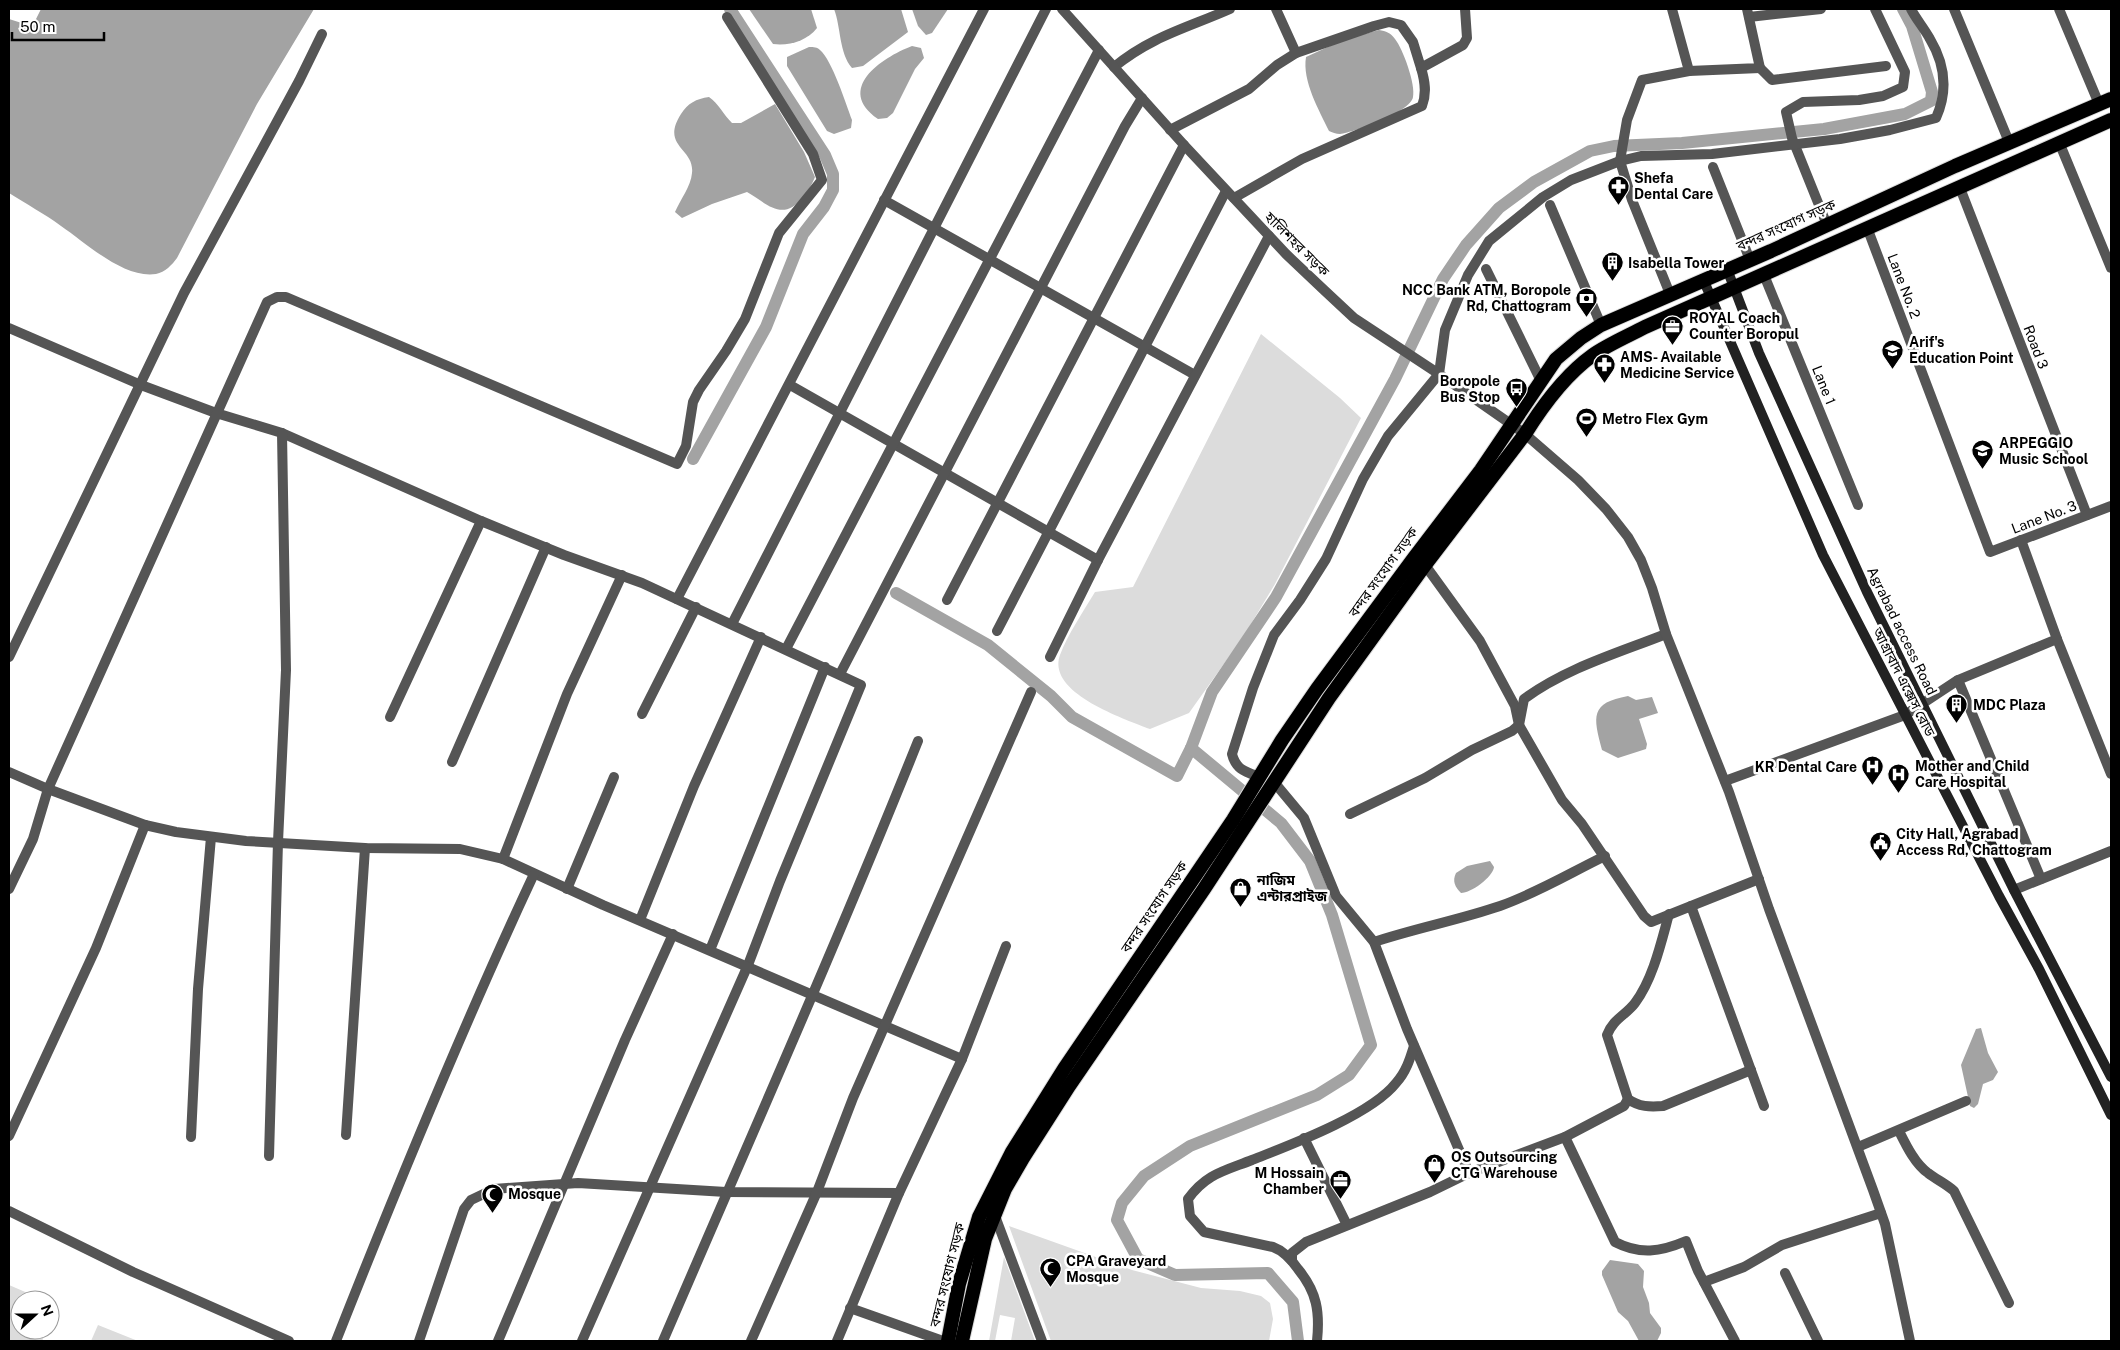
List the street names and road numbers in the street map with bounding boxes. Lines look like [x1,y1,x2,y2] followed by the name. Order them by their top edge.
[1733,196,1839,254] street label: বন্দর সংযোগ সড়ক
[1261,208,1333,280] street label: হালিশহর সড়ক
[1884,251,1924,321] street label: Lane No. 2
[2020,323,2052,371] street label: Road 3
[1809,363,1839,407] street label: Lane 1
[2009,497,2079,537] street label: Lane No. 3
[1345,524,1421,621] street label: বন্দর সংযোগ সড়ক
[1864,564,1940,698] street label: Agrabad access Road
[1869,624,1939,740] street label: আগ্রাবাদ এক্সেস রোড
[1117,858,1191,957] street label: বন্দর সংযোগ সড়ক
[926,1221,968,1330] street label: বন্দর সংযোগ সড়ক

